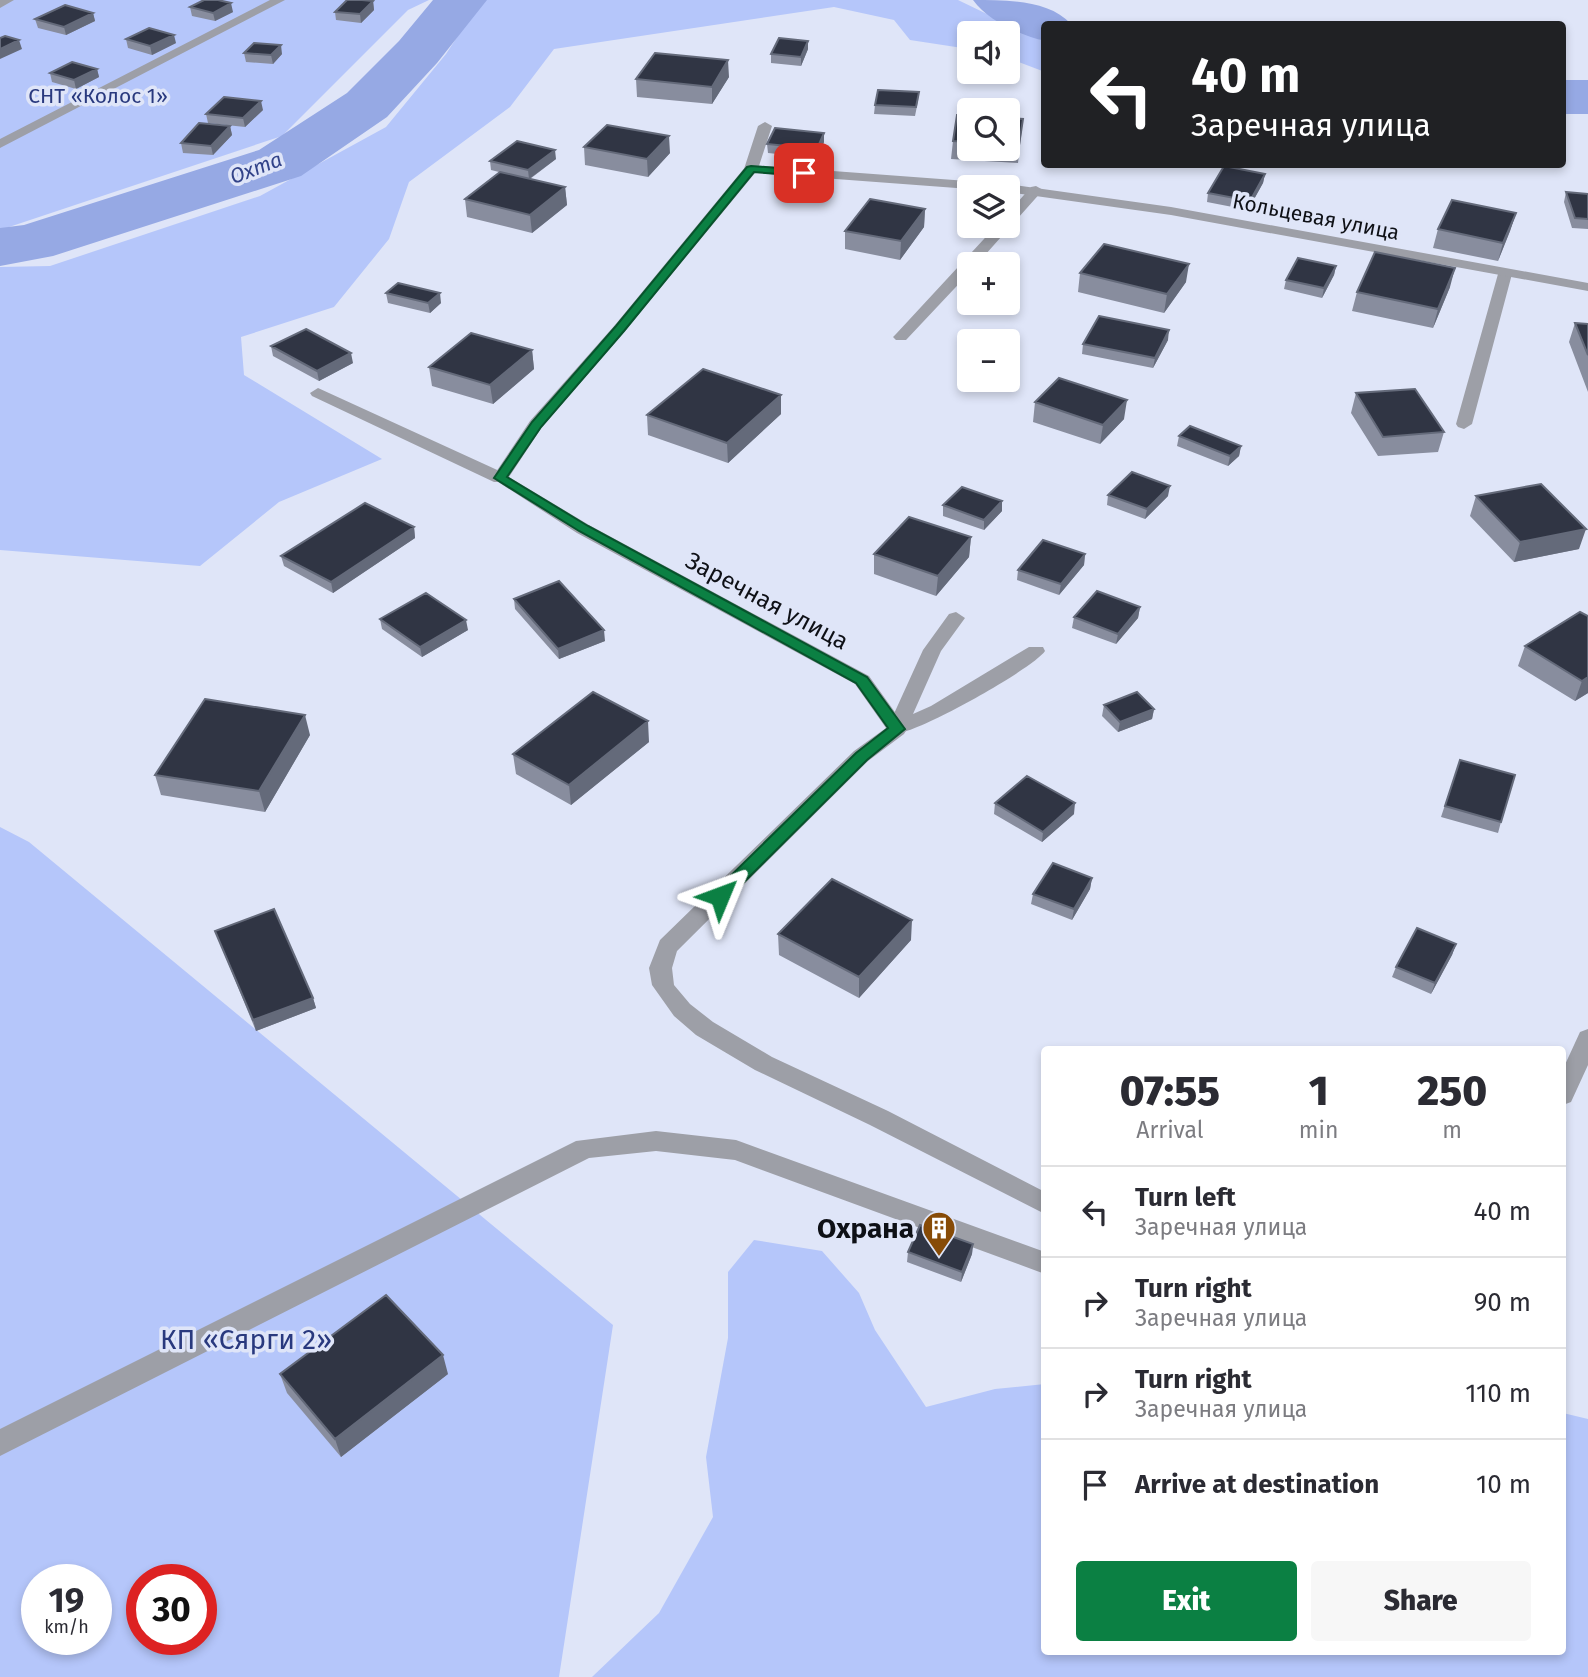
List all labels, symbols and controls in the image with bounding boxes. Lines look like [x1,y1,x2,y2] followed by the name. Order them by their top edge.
[957,21,1020,392] map controls
[957,21,1020,84] button: sound
[1191,46,1300,105] text: 40 m
[1076,49,1167,140] icon: left
[28,83,168,109] park label: СНТ «Колос 1»
[957,98,1020,161] button: search
[1191,106,1431,144] text: Заречная улица
[774,143,834,203] pin
[226,146,286,190] water label: Охта
[785,154,823,192] icon: arrive
[957,175,1020,238] button: layers
[1230,188,1402,246] street label: Кольцевая улица
[957,252,1020,315] button: +
[957,329,1020,392] button: −
[681,546,853,656] street label: Заречная улица
[683,859,757,933] position arrow
[1120,1066,1220,1116] text: 07:55
[1309,1066,1329,1116] text: 1
[1417,1066,1487,1116] text: 250
[1136,1116,1204,1144] text: Arrival
[1299,1116,1338,1144] text: min
[1442,1116,1462,1144] text: m
[1135,1182,1236,1213] text: Turn left
[1076,1193,1114,1231] icon: left
[1473,1196,1531,1227] text: 40 m
[920,1209,958,1258] building icon: Охрана
[817,1212,914,1245] place label: Охрана
[1135,1213,1307,1241] text: Заречная улица
[1135,1273,1252,1304] text: Turn right
[1076,1284,1114,1322] icon: right
[1474,1287,1531,1318] text: 90 m
[1135,1304,1307,1332] text: Заречная улица
[160,1323,332,1356] park label: КП «Сярги 2»
[1135,1364,1252,1395] text: Turn right
[1076,1375,1114,1413] icon: right
[1465,1378,1531,1409] text: 110 m
[1135,1395,1307,1423] text: Заречная улица
[1076,1466,1114,1504] icon: arrive
[1135,1469,1379,1500] text: Arrive at destination
[1476,1469,1531,1500] text: 10 m
[1076,1561,1297,1641] button: Exit
[1311,1561,1531,1641] button: Share
[126,1564,217,1655] speed limit sign: 30
[49,1579,84,1621] text: 19
[44,1616,89,1638] text: km/h

